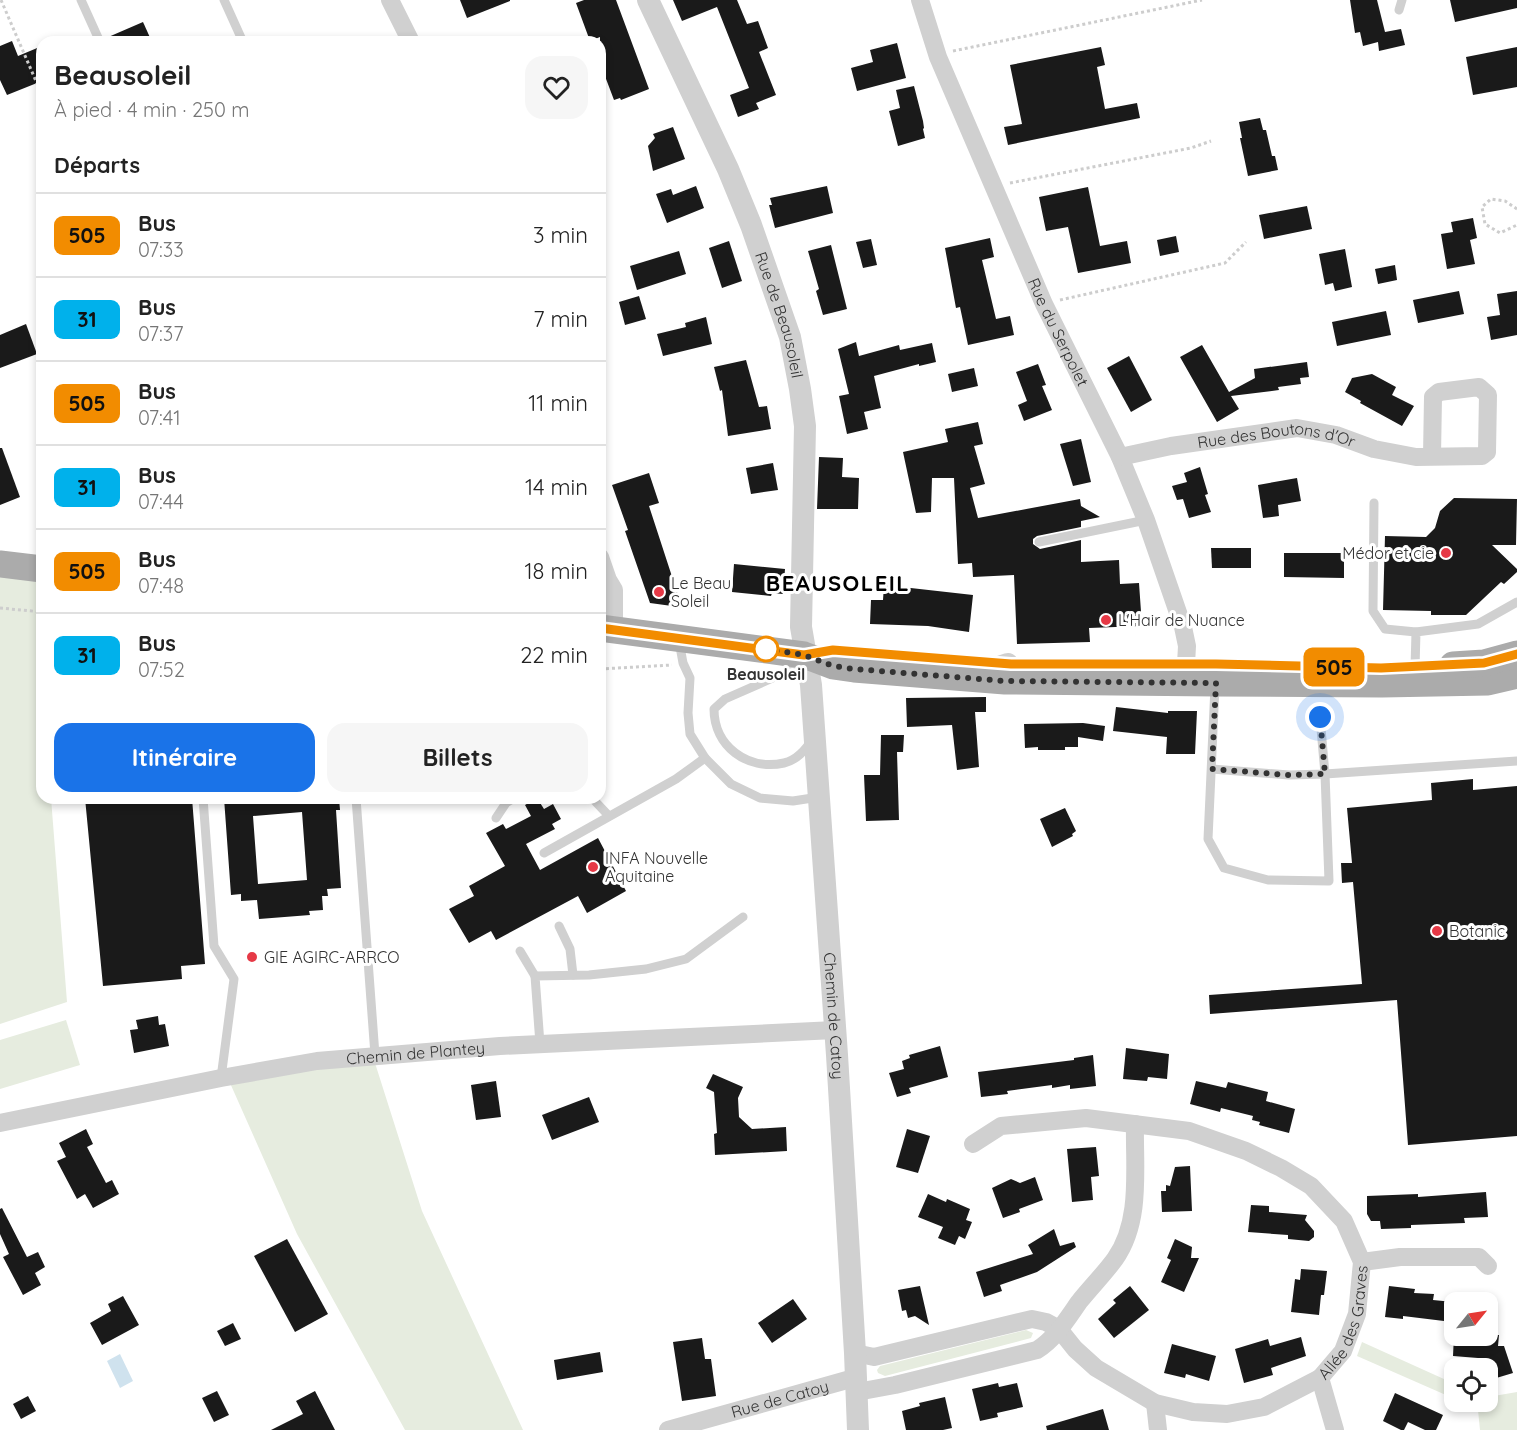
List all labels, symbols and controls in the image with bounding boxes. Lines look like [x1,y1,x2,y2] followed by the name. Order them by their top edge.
[525,56,588,119] button: heart
[54,57,192,92] text: Beausoleil
[54,97,250,122] text: À pied · 4 min · 250 m
[54,151,140,179] text: Départs
[138,209,176,237] text: Bus
[533,221,588,249] text: 3 min
[68,222,106,248] text: 505
[138,237,184,262] text: 07:33
[751,249,808,380] street label: Rue de Beausoleil
[1024,275,1093,390] street label: Rue du Serpolet
[138,293,176,321] text: Bus
[533,305,588,333] text: 7 min
[77,306,97,332] text: 31
[138,321,184,346] text: 07:37
[138,377,176,405] text: Bus
[528,389,588,417] text: 11 min
[68,390,106,416] text: 505
[138,405,181,430] text: 07:41
[1196,418,1358,452] street label: Rue des Boutons d'Or
[138,461,176,489] text: Bus
[525,473,588,501] text: 14 min
[77,474,97,500] text: 31
[138,489,184,514] text: 07:44
[1342,543,1434,563] place label: Médor et cie
[138,545,176,573] text: Bus
[1439,546,1453,560] marker: Médor et cie
[524,557,588,585] text: 18 min
[68,558,106,584] text: 505
[766,569,910,597] district label: BEAUSOLEIL
[138,573,184,598] text: 07:48
[671,573,731,611] place label: Le Beau Soleil
[652,585,666,599] marker: Le Beau Soleil
[1118,610,1245,630] place label: L'Hair de Nuance
[1099,613,1113,627] marker: L'Hair de Nuance
[138,629,176,657] text: Bus
[753,636,779,662] marker: Beausoleil
[520,641,588,669] text: 22 min
[77,642,97,668] text: 31
[1300,648,1368,686] line badge: 505
[1315,654,1353,680] text: 505
[138,657,185,682] text: 07:52
[727,664,805,684] place label: Beausoleil
[1305,702,1335,732] your location
[54,723,315,792] button: Itinéraire
[327,723,588,792] button: Billets
[605,848,708,886] place label: INFA Nouvelle Aquitaine
[586,860,600,874] marker: INFA Nouvelle Aquitaine
[1449,921,1505,941] place label: Botanic
[1430,924,1444,938] marker: Botanic
[264,947,400,967] place label: GIE AGIRC-ARRCO
[245,950,259,964] marker: GIE AGIRC-ARRCO
[820,952,848,1080] street label: Chemin de Catoy
[346,1037,486,1069] street label: Chemin de Plantey
[1313,1265,1372,1383] street label: Allée des Graves
[1444,1292,1498,1346] north arrow
[1444,1292,1498,1412] map controls
[1444,1358,1498,1412] button: locate
[729,1376,831,1422] street label: Rue de Catoy

